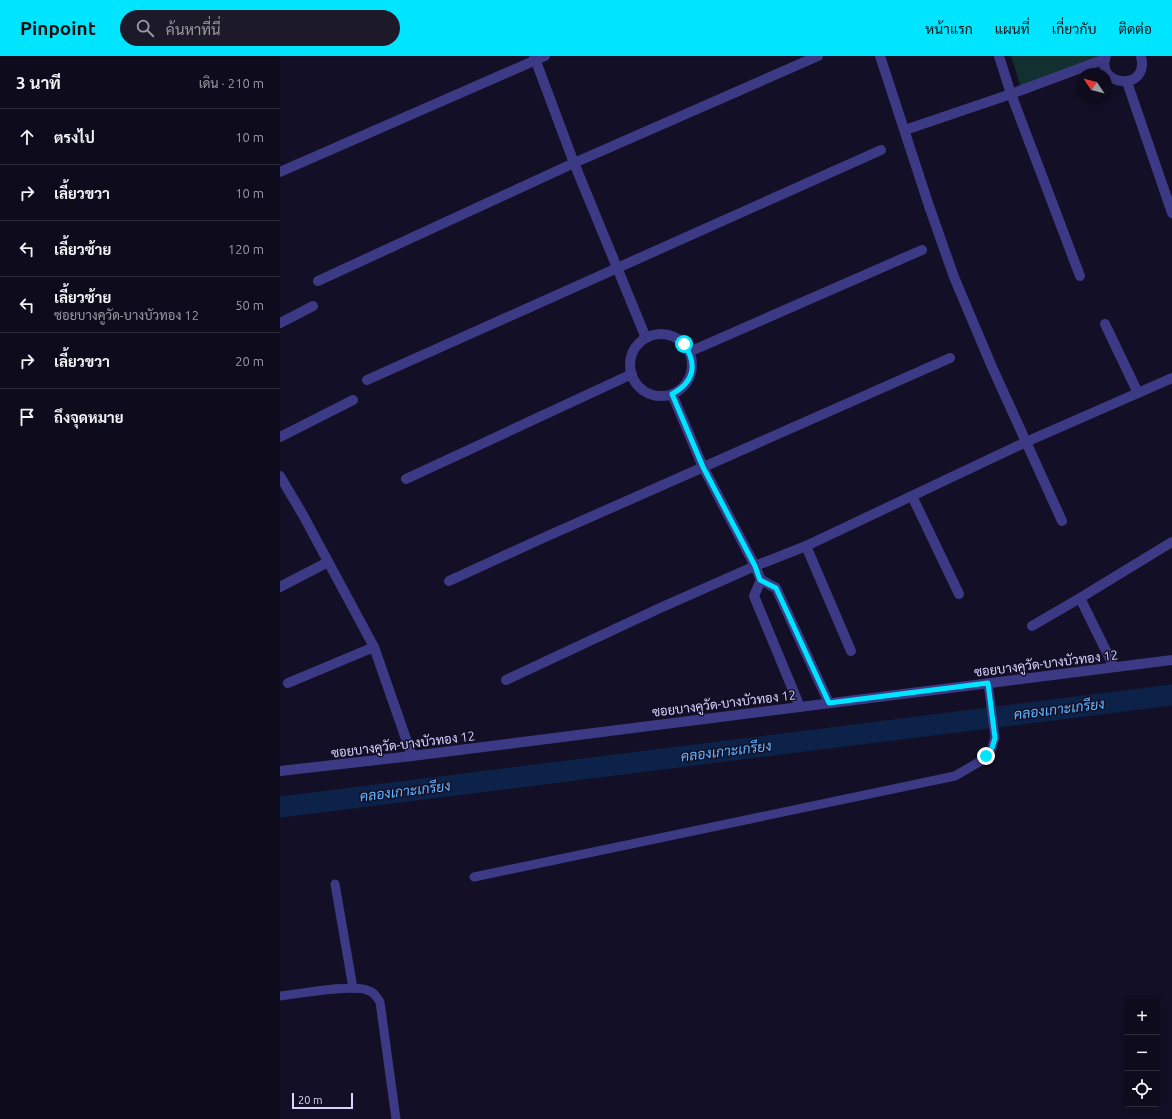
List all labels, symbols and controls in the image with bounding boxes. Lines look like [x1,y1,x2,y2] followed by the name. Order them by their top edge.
[120,10,400,46] search box
[20,17,96,39] text: Pinpoint
[134,17,156,39] icon: search
[166,21,221,38] text: ค้นหาที่นี่
[925,21,973,37] text: หน้าแรก
[995,21,1030,37] text: แผนที่
[1052,21,1096,37] text: เกี่ยวกับ
[1118,21,1152,37] text: ติดต่อ
[1076,68,1112,104] north arrow
[16,73,61,92] text: 3 นาที
[199,76,264,90] text: เดิน · 210 m
[16,126,38,148] icon: ahead
[54,129,95,146] text: ตรงไป
[235,130,264,144] text: 10 m
[16,182,38,204] icon: right
[54,185,110,202] text: เลี้ยวขวา
[235,186,264,200] text: 10 m
[16,238,38,260] icon: left
[54,241,111,258] text: เลี้ยวซ้าย
[228,242,264,256] text: 120 m
[54,289,111,306] text: เลี้ยวซ้าย
[16,294,38,316] icon: left
[235,298,264,312] text: 50 m
[54,308,199,322] text: ซอยบางคูวัด-บางบัวทอง 12
[675,335,693,353] route start
[16,350,38,372] icon: right
[54,353,110,370] text: เลี้ยวขวา
[235,354,264,368] text: 20 m
[16,406,38,428] icon: arrive
[54,409,124,426] text: ถึงจุดหมาย
[973,647,1119,682] street label: ซอยบางคูวัด-บางบัวทอง 12
[651,687,797,722] street label: ซอยบางคูวัด-บางบัวทอง 12
[1013,695,1105,723] water label: คลองเกาะเกรียง
[330,728,476,763] street label: ซอยบางคูวัด-บางบัวทอง 12
[680,737,772,765] water label: คลองเกาะเกรียง
[977,747,995,765] route end
[359,777,451,805] water label: คลองเกาะเกรียง
[1124,999,1160,1107] map controls
[1124,999,1160,1035] button: +
[1124,1035,1160,1071] button: −
[1124,1071,1160,1107] button: locate
[292,1091,353,1110] scale bar
[298,1094,322,1106] text: 20 m

